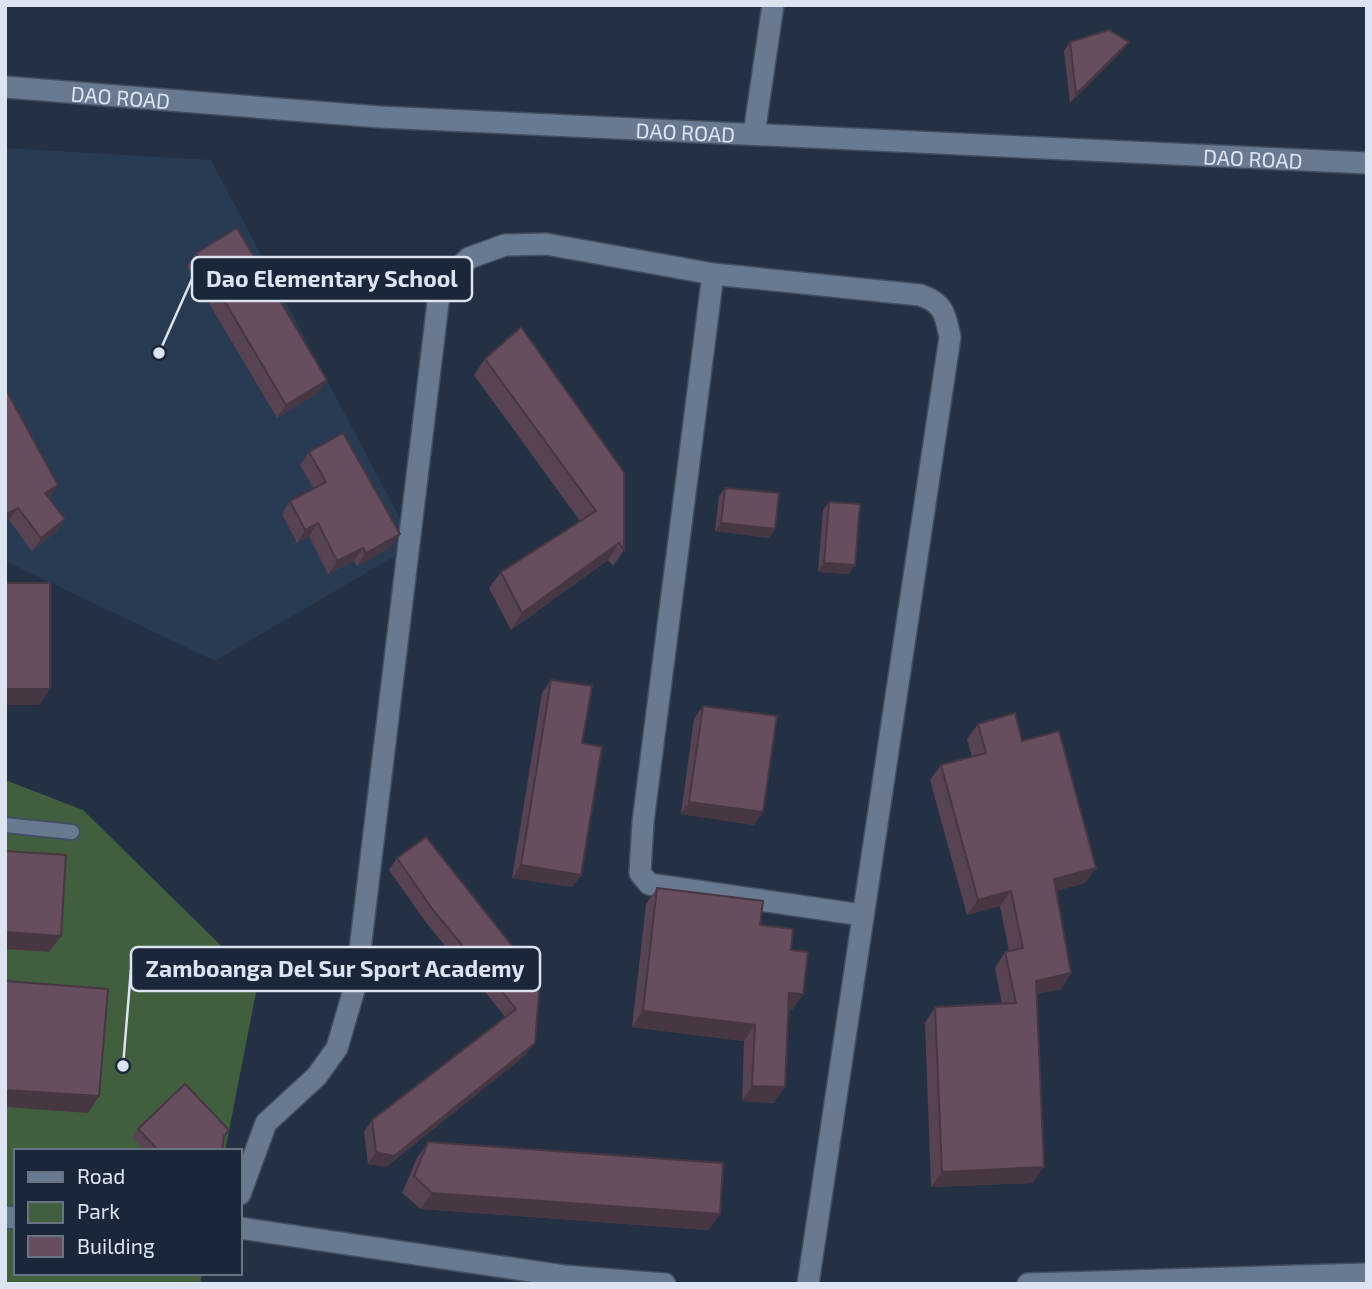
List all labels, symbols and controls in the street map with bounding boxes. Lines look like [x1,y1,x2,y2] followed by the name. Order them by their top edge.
[70,80,171,113] street label: DAO ROAD
[635,116,736,146] street label: DAO ROAD
[1203,143,1303,172] street label: DAO ROAD
[192,257,472,301] callout: Dao Elementary School
[206,264,458,292] text: Dao Elementary School
[131,947,540,991] callout: Zamboanga Del Sur Sport Academy
[146,954,524,982] text: Zamboanga Del Sur Sport Academy
[14,1149,242,1275] legend
[77,1163,125,1188] text: Road
[77,1198,120,1223] text: Park
[77,1233,155,1258] text: Building

